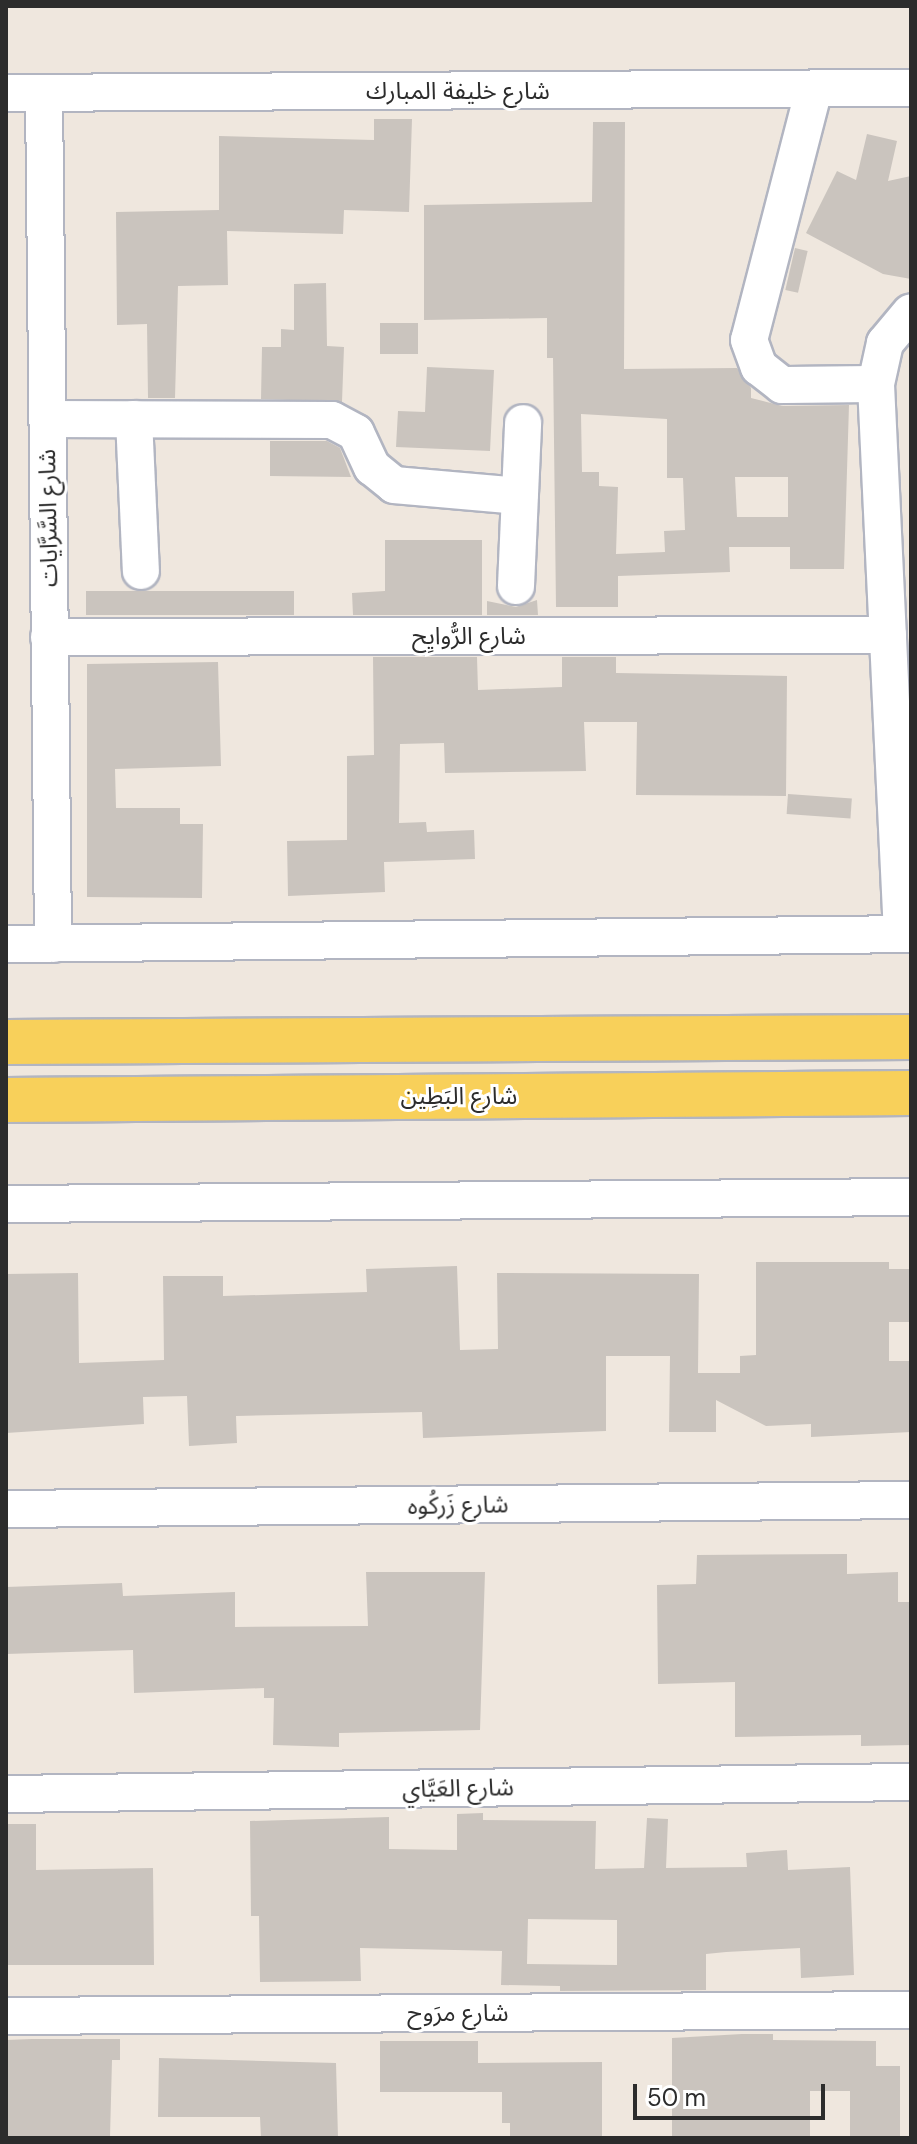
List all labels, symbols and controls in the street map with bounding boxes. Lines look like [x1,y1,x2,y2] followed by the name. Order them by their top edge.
[366,77,550,105] street label: شارع خليفة المبارك
[32,449,64,587] street label: شارع السَّرَّايات
[412,622,526,650] street label: شارع الرُّوايِح
[401,1082,517,1110] street label: شارع البَطِين
[407,1490,509,1520] street label: شارع زَركُوه
[402,1773,514,1803] street label: شارع العَيَّاي
[407,1999,509,2027] street label: شارع مرَوح
[637,2068,829,2118] scale bar
[647,2082,706,2113] text: 50 m

